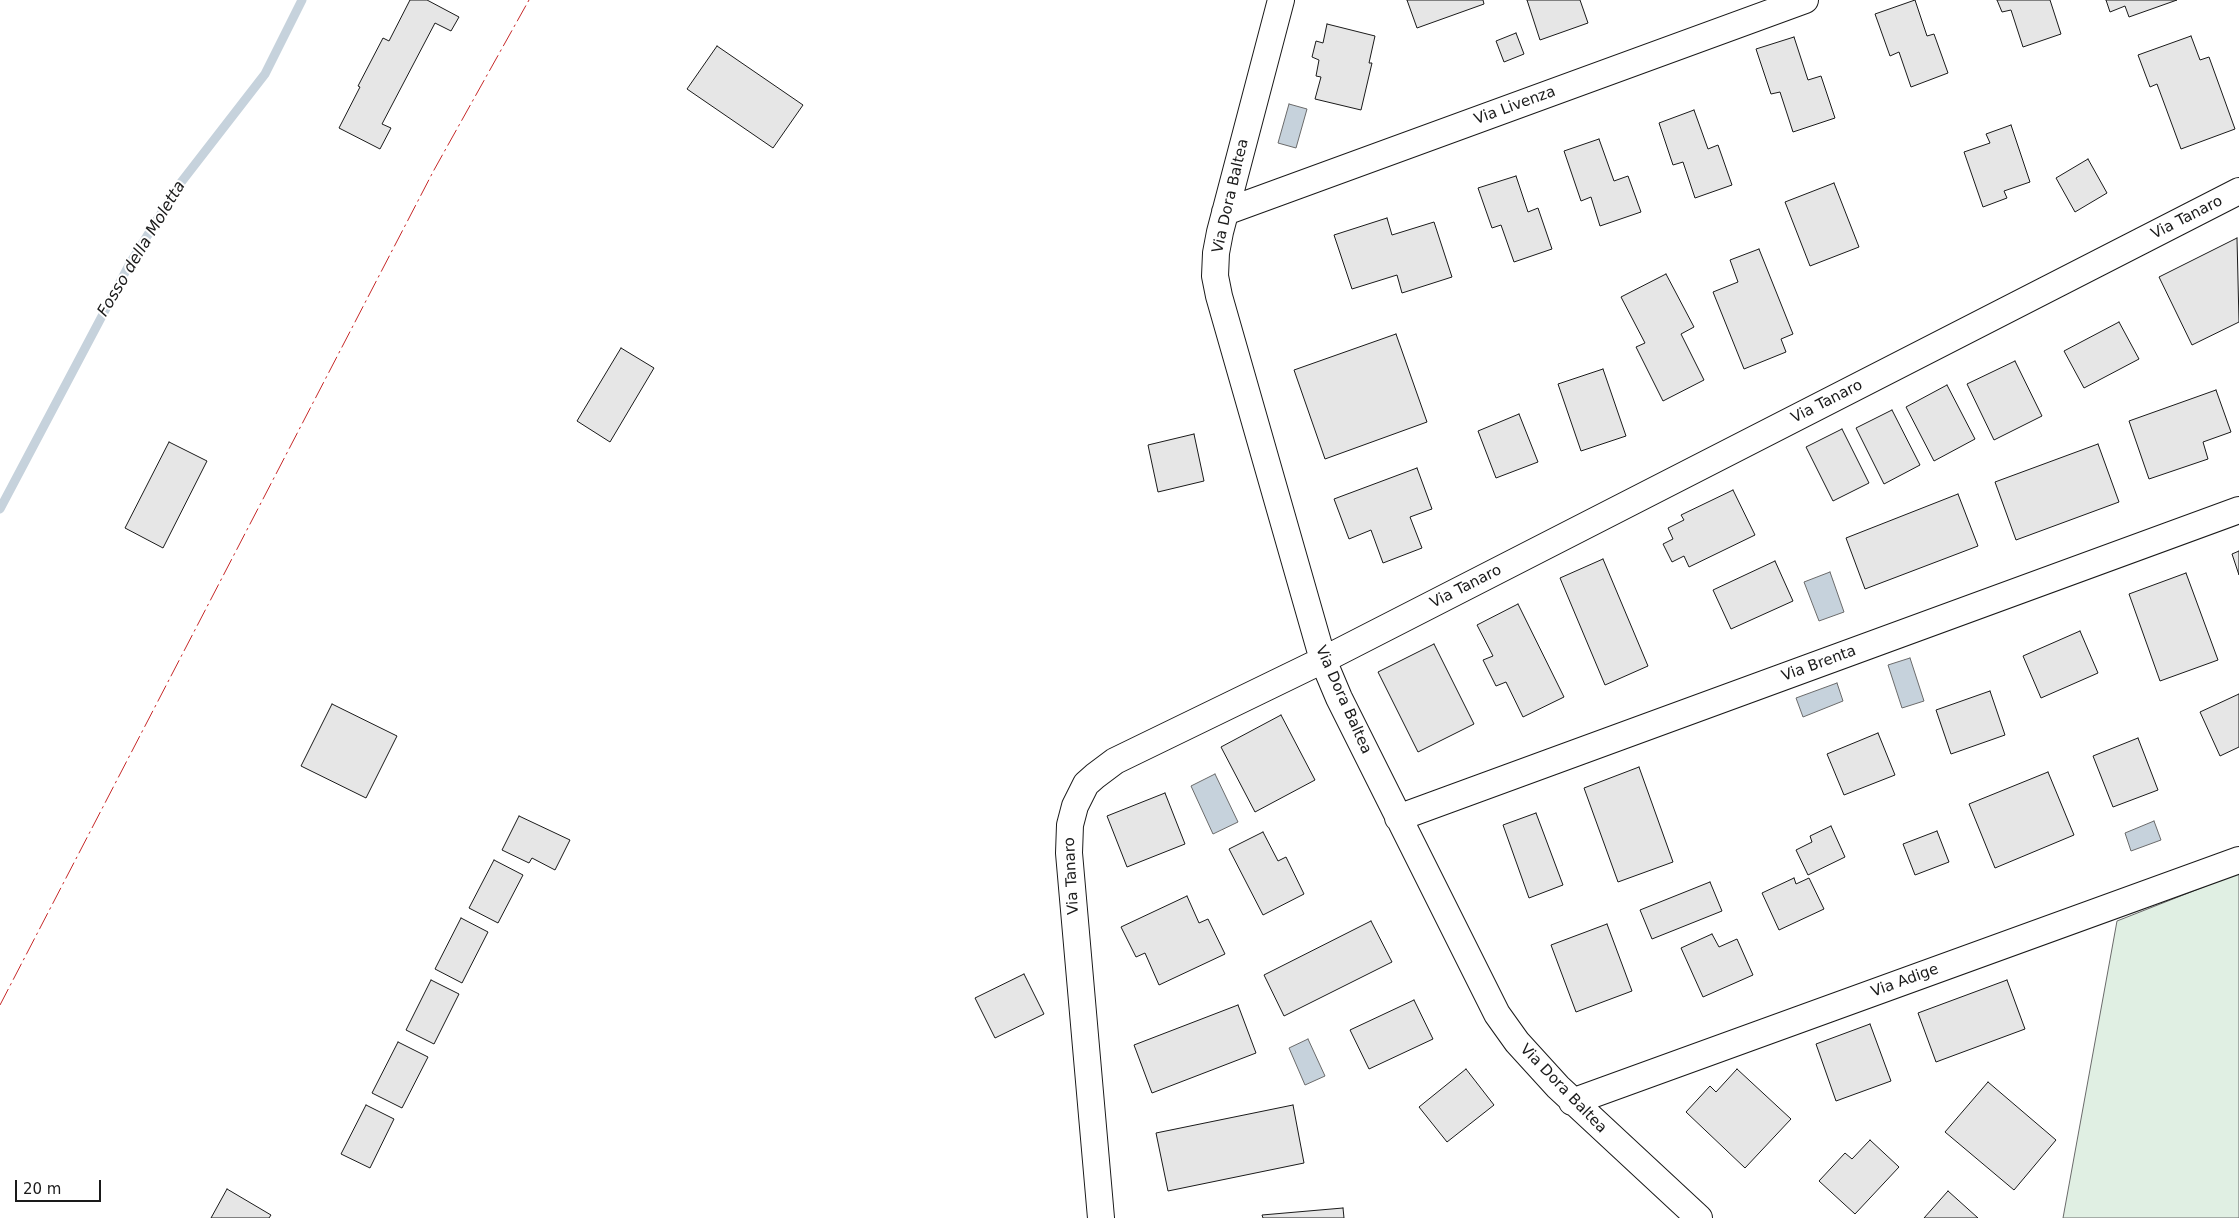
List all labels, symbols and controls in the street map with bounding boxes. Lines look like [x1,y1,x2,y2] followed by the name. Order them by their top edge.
[1472,83,1558,129] street label: Via Livenza
[1209,137,1253,255] street label: Via Dora Baltea
[94,178,190,320] water label: Fosso della Moletta
[2148,192,2226,244] street label: Via Tanaro
[1788,376,1866,428] street label: Via Tanaro
[1427,561,1505,613] street label: Via Tanaro
[1779,642,1859,686] street label: Via Brenta
[1311,643,1375,757] street label: Via Dora Baltea
[1061,837,1083,915] street label: Via Tanaro
[1869,960,1941,1002] street label: Via Adige
[1516,1041,1610,1137] street label: Via Dora Baltea
[18,1170,104,1202] scale bar
[23,1180,61,1198] text: 20 m

